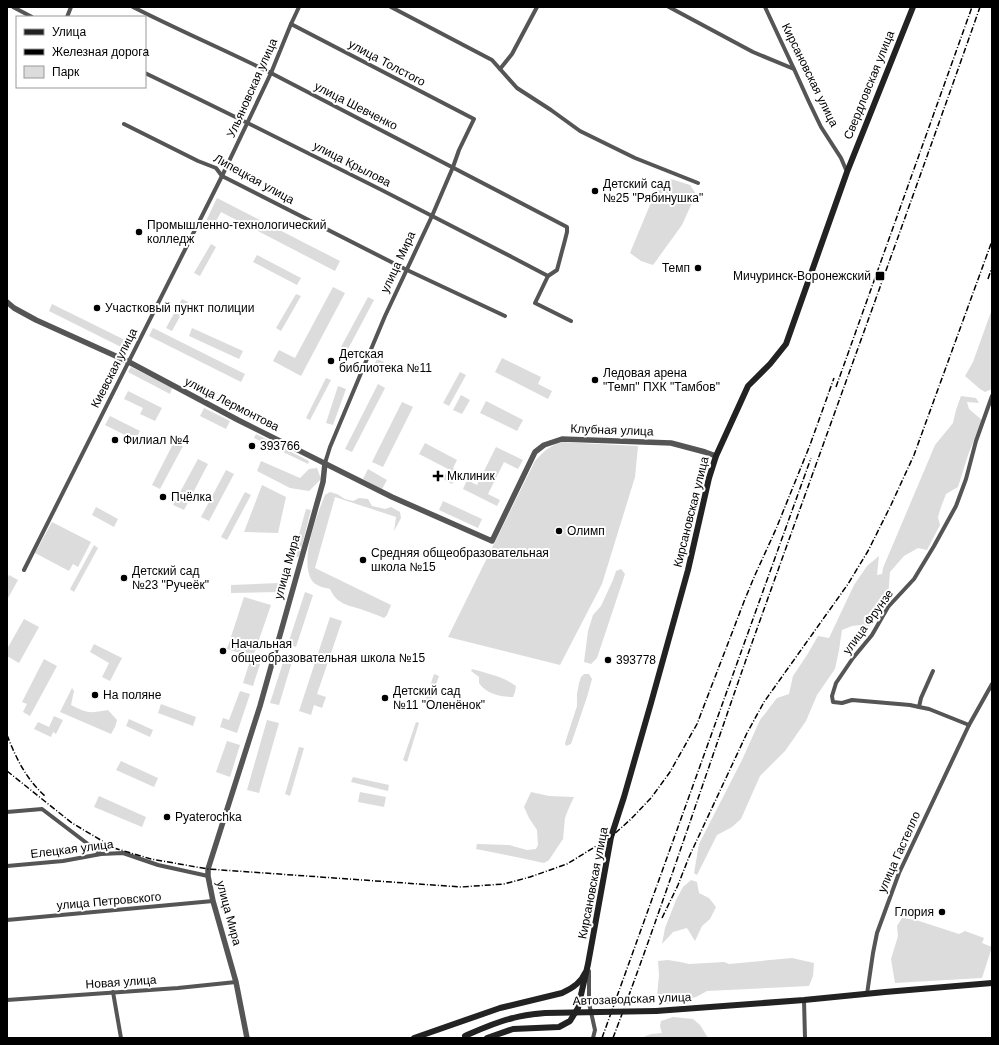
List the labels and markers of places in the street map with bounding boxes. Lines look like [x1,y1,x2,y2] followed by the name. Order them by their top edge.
[603,177,703,205] place label: Детский сад №25 "Рябинушка"
[590,186,600,196] marker: Детский сад №25 "Рябинушка"
[147,218,326,246] place label: Промышленно-технологический колледж
[134,227,144,237] marker: Промышленно-технологический колледж
[662,261,690,275] place label: Темп
[693,263,703,273] marker: Темп
[733,269,871,283] place label: Мичуринск-Воронежский
[874,270,886,282] marker: Мичуринск-Воронежский
[105,301,254,315] place label: Участковый пункт полиции
[92,303,102,313] marker: Участковый пункт полиции
[339,347,432,375] place label: Детская библиотека №11
[326,356,336,366] marker: Детская библиотека №11
[603,366,720,394] place label: Ледовая арена "Темп" ПХК "Тамбов"
[590,375,600,385] marker: Ледовая арена "Темп" ПХК "Тамбов"
[123,433,189,447] place label: Филиал №4
[110,435,120,445] marker: Филиал №4
[260,439,300,453] place label: 393766
[247,441,257,451] marker: 393766
[447,469,495,483] place label: Мклиник
[432,470,444,482] marker: Мклиник
[171,490,212,504] place label: Пчёлка
[158,492,168,502] marker: Пчёлка
[567,524,605,538] place label: Олимп
[554,526,564,536] marker: Олимп
[371,546,549,574] place label: Средняя общеобразовательная школа №15
[358,555,368,565] marker: Средняя общеобразовательная школа №15
[132,564,209,592] place label: Детский сад №23 "Ручеёк"
[119,573,129,583] marker: Детский сад №23 "Ручеёк"
[231,637,425,665] place label: Начальная общеобразовательная школа №15
[218,646,228,656] marker: Начальная общеобразовательная школа №15
[616,653,656,667] place label: 393778
[603,655,613,665] marker: 393778
[393,684,485,712] place label: Детский сад №11 "Оленёнок"
[103,688,162,702] place label: На поляне
[90,690,100,700] marker: На поляне
[380,693,390,703] marker: Детский сад №11 "Оленёнок"
[175,810,242,824] place label: Pyaterochka
[162,812,172,822] marker: Pyaterochka
[894,905,934,919] place label: Глория
[937,907,947,917] marker: Глория

